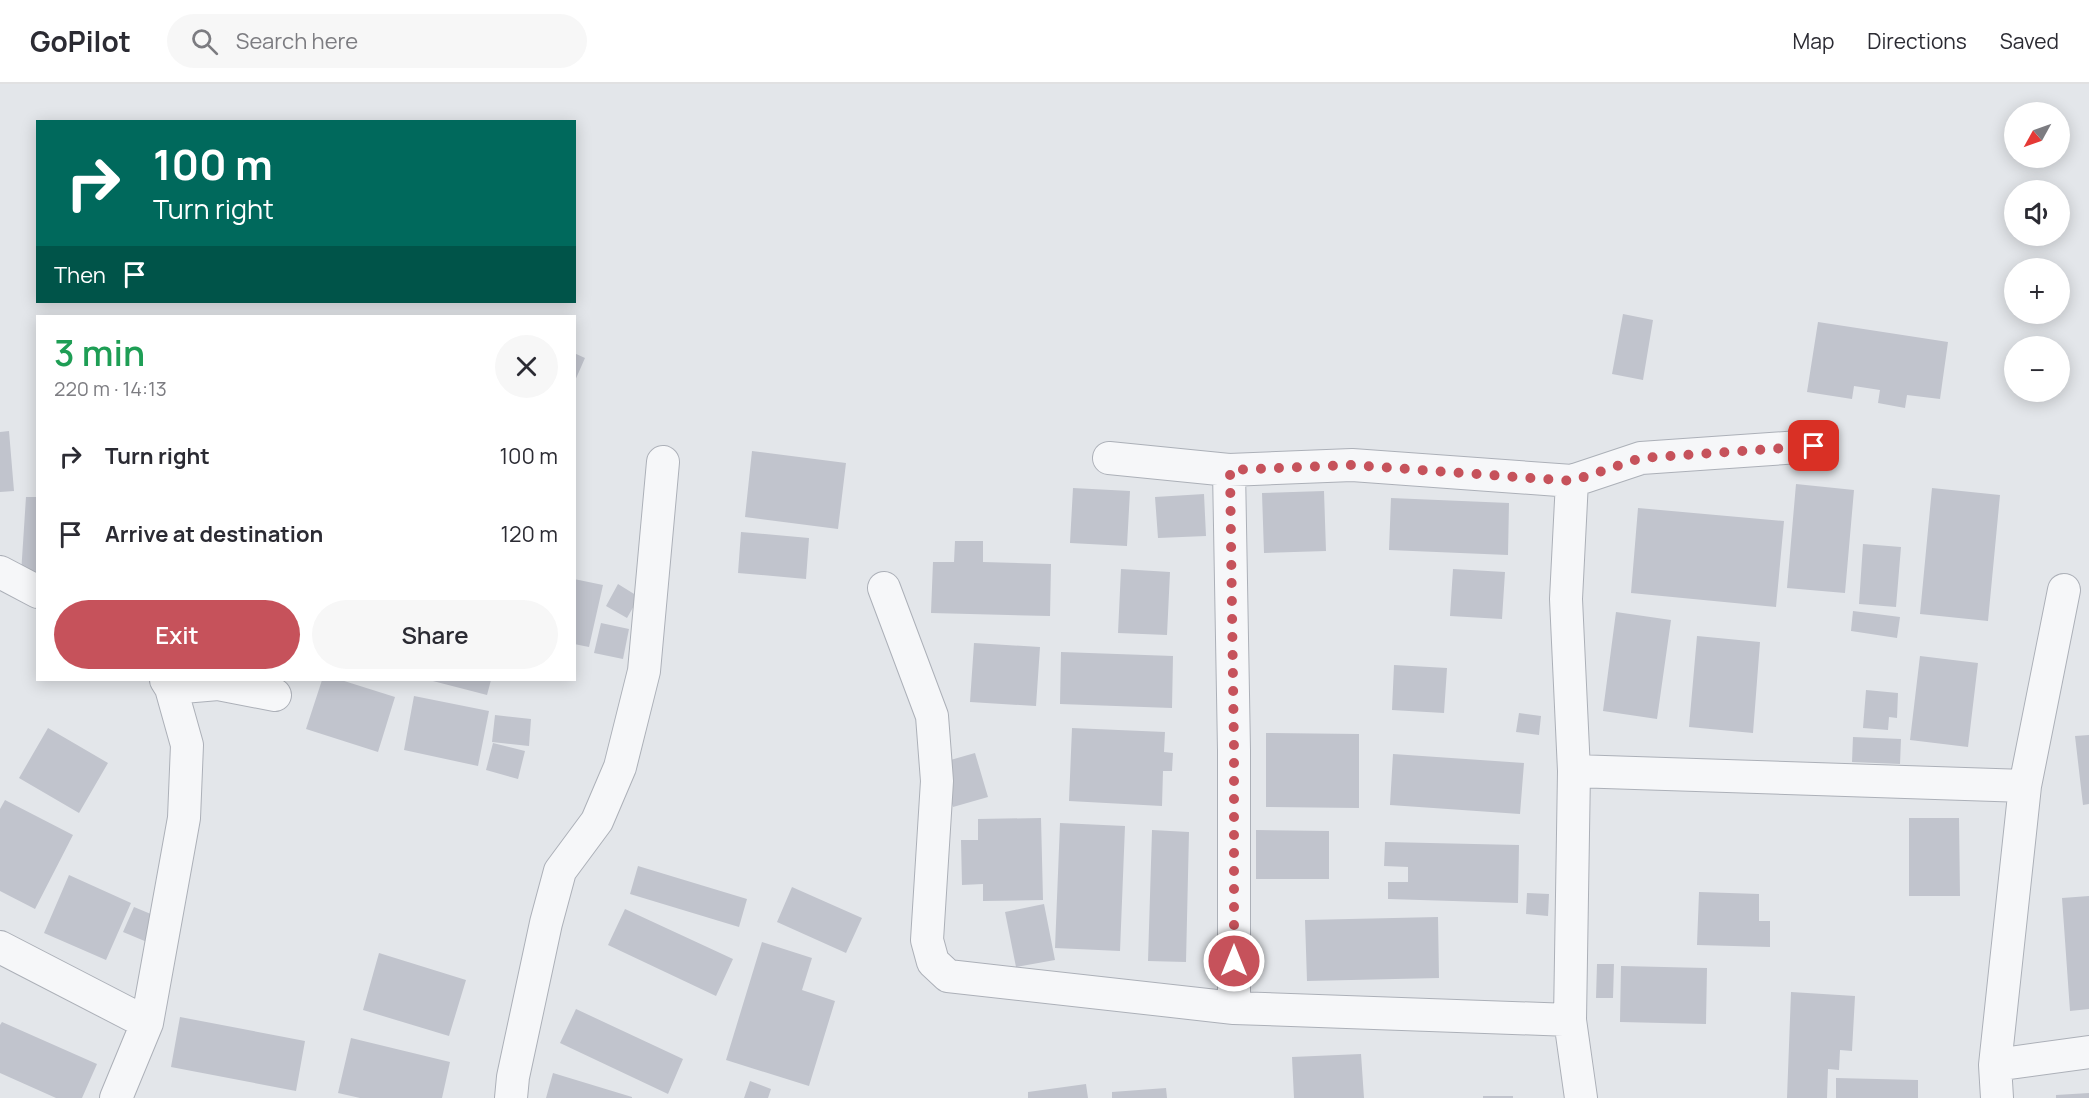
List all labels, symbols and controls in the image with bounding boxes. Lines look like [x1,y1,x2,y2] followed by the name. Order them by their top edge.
[167,14,587,68] search box
[30,22,131,60] text: GoPilot
[188,25,221,58] icon: search
[236,26,358,56] text: Search here
[1793,27,1834,55] text: Map
[1867,27,1967,55] text: Directions
[2000,27,2059,55] text: Saved
[2004,102,2070,168] north arrow
[2004,102,2070,402] map controls
[153,135,273,193] text: 100 m
[54,144,132,222] icon: right
[2004,180,2070,246] button: sound
[153,190,274,227] text: Turn right
[118,258,151,291] icon: arrive
[2004,258,2070,324] button: +
[54,260,106,290] text: Then
[54,328,145,377] text: 3 min
[495,335,558,398] button: close
[2004,336,2070,402] button: −
[54,375,167,402] text: 220 m · 14:13
[1788,420,1839,471] pin
[1797,429,1830,462] icon: arrive
[54,440,87,473] icon: right
[105,441,210,471] text: Turn right
[500,441,558,471] text: 100 m
[54,518,87,551] icon: arrive
[105,519,323,549] text: Arrive at destination
[500,519,558,549] text: 120 m
[54,600,300,669] button: Exit
[312,600,558,669] button: Share
[1202,929,1266,993] position arrow

